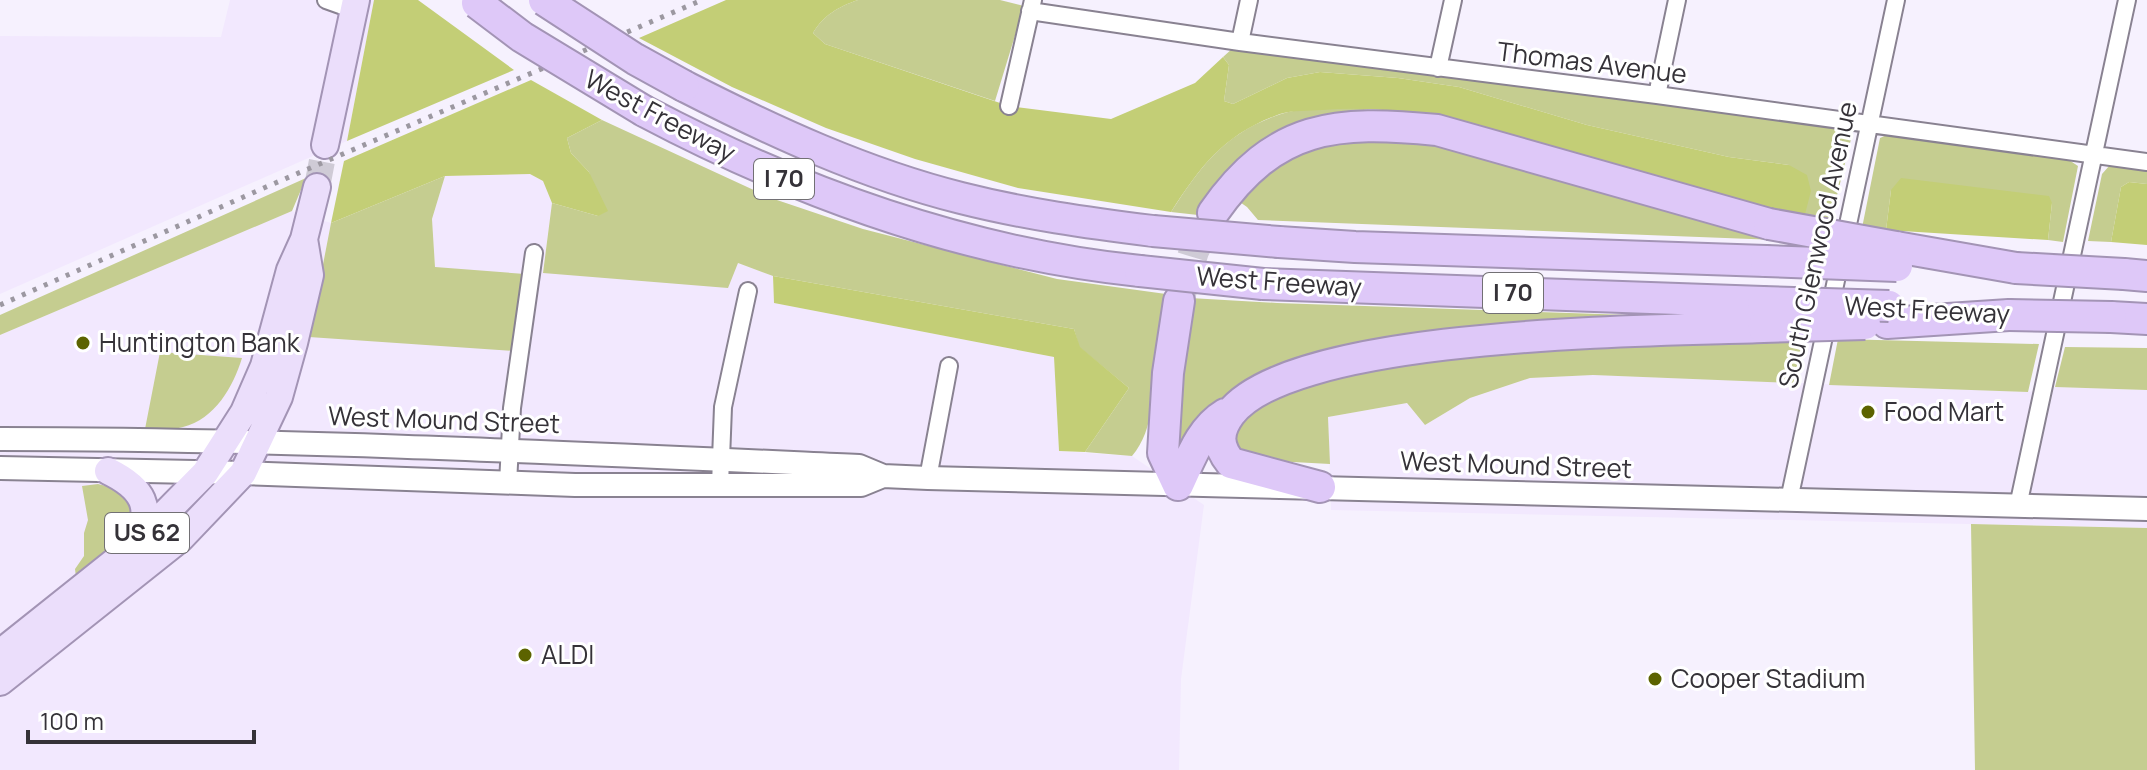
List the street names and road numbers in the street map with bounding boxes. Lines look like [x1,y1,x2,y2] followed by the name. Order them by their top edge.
[1495,33,1689,91] street label: Thomas Avenue
[579,60,742,170] street label: West Freeway
[1769,98,1865,392] street label: South Glenwood Avenue
[754,159,814,199] road number: I 70
[1195,257,1363,305] street label: West Freeway
[1483,273,1543,313] road number: I 70
[1843,287,2011,331] street label: West Freeway
[327,397,561,441] street label: West Mound Street
[1399,442,1633,486] street label: West Mound Street
[105,513,189,553] road number: US 62

